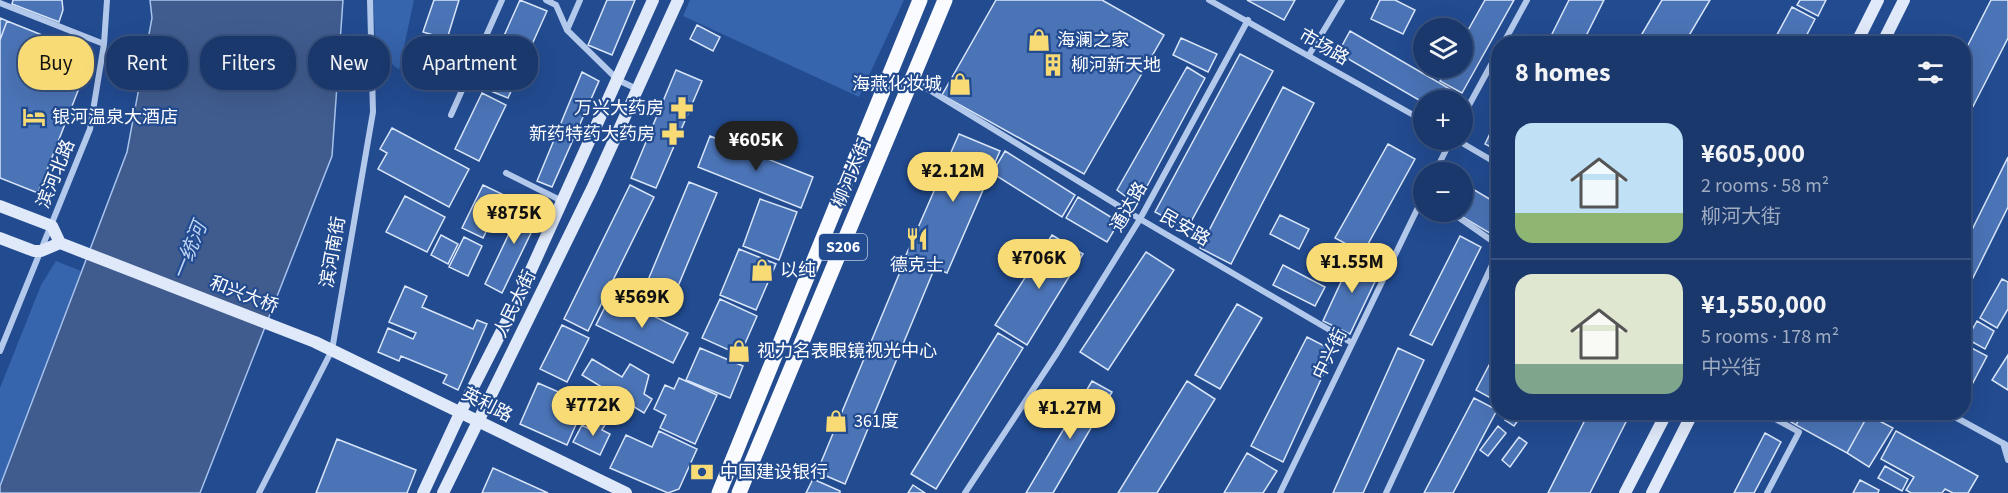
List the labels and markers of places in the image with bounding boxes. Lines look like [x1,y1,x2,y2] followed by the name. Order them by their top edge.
[1026,27,1052,53] shop icon: 海澜之家
[1057,28,1129,53] place label: 海澜之家
[1040,52,1066,78] building icon: 柳河新天地
[1071,53,1161,78] place label: 柳河新天地
[947,71,973,97] shop icon: 海燕化妆城
[852,72,942,97] place label: 海燕化妆城
[669,95,695,121] pharmacy icon: 万兴大药房
[574,96,664,121] place label: 万兴大药房
[21,104,47,130] hotel icon: 银河温泉大酒店
[52,105,178,130] place label: 银河温泉大酒店
[660,121,686,147] pharmacy icon: 新药特药大药房
[714,121,798,172] pin: ¥605K
[529,122,655,147] place label: 新药特药大药房
[904,152,1002,203] pin: ¥2.12M
[472,194,556,245] pin: ¥875K
[904,226,930,252] restaurant icon: 德克士
[997,239,1081,290] pin: ¥706K
[1303,243,1401,294] pin: ¥1.55M
[890,253,944,278] place label: 德克士
[749,257,775,283] shop icon: 以纯
[780,258,816,283] place label: 以纯
[600,278,684,329] pin: ¥569K
[726,338,752,364] shop icon: 视力名表眼镜视光中心
[757,339,937,364] place label: 视力名表眼镜视光中心
[551,386,635,437] pin: ¥772K
[1021,389,1119,440] pin: ¥1.27M
[823,408,849,434] shop icon: 361度
[854,409,899,434] place label: 361度
[689,459,715,485] bank icon: 中国建设银行
[720,460,828,485] place label: 中国建设银行

